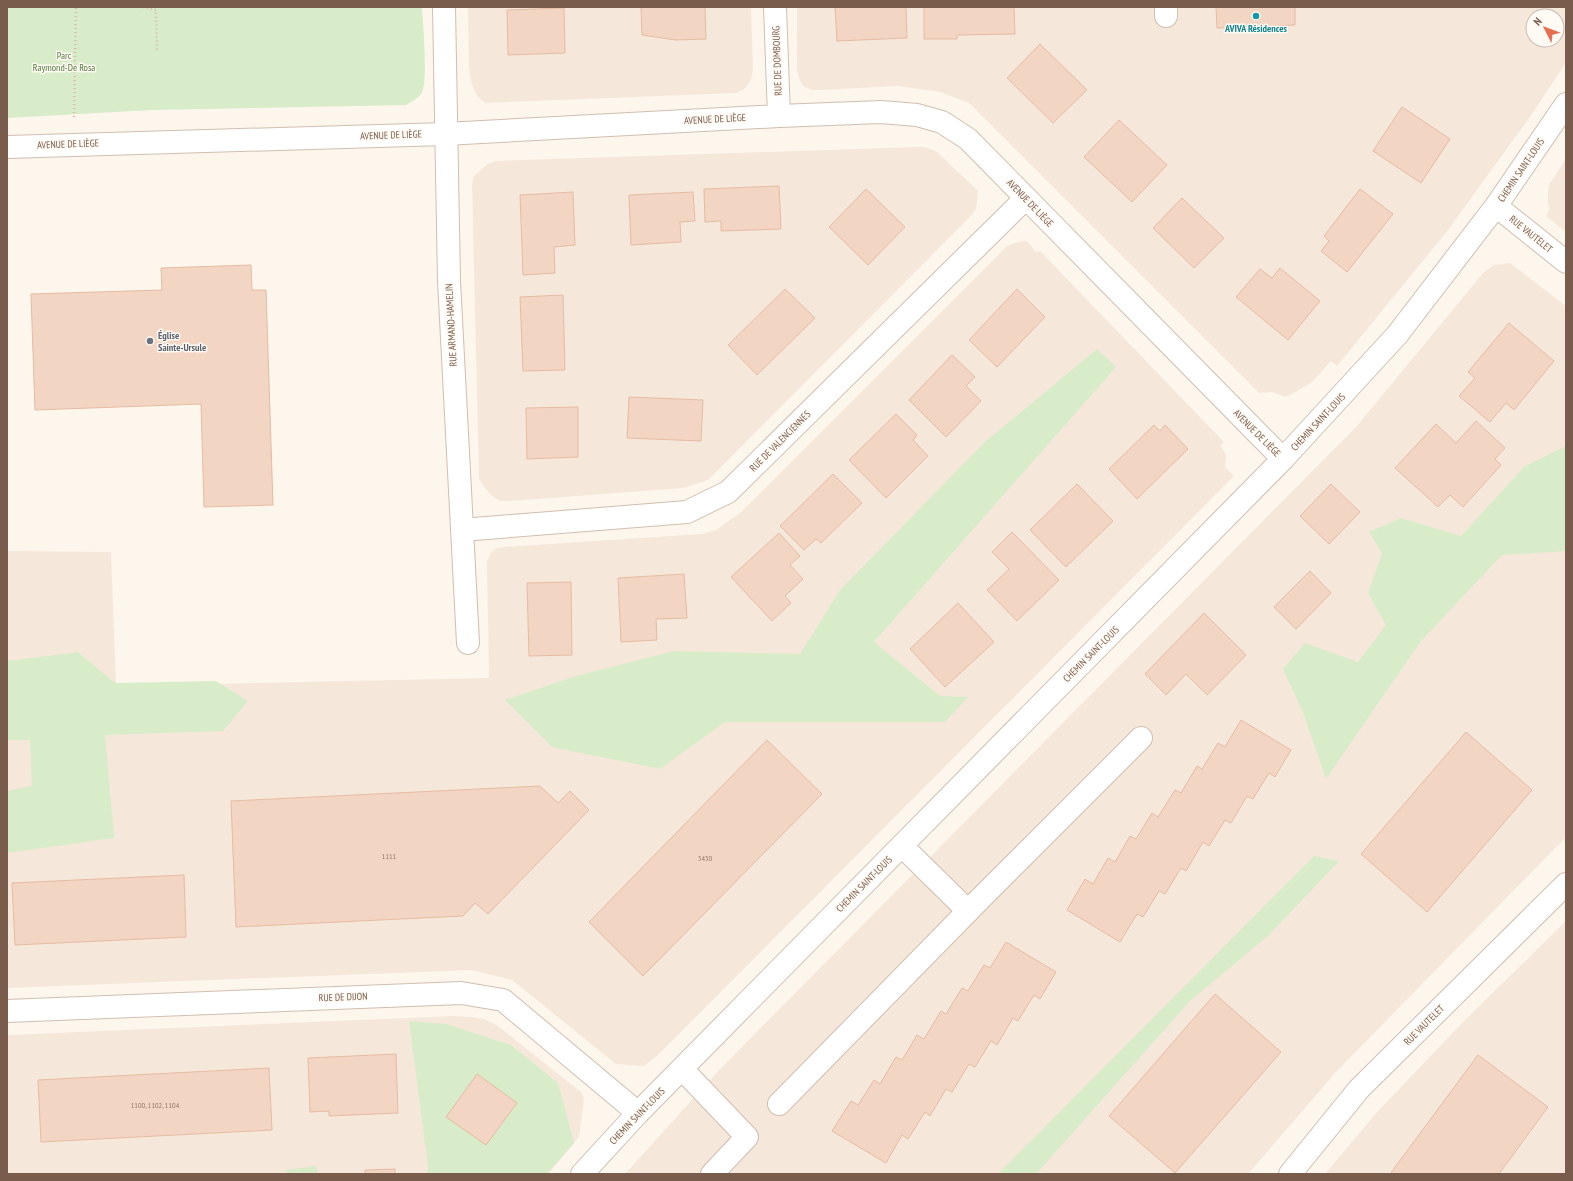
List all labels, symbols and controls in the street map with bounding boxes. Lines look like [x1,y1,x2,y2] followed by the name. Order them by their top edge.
[1525,8,1565,48] north arrow
[1251,11,1261,21] marker: AVIVA Résidences
[1530,14,1545,28] text: N
[1224,22,1287,35] place label: AVIVA Résidences
[769,26,785,96] street label: RUE DE DOMBOURG
[33,49,95,74] park label: Parc Raymond-De Rosa
[684,111,746,127] street label: AVENUE DE LIÈGE
[360,127,422,143] street label: AVENUE DE LIÈGE
[37,136,99,152] street label: AVENUE DE LIÈGE
[1495,136,1547,204] street label: CHEMIN SAINT-LOUIS
[1004,176,1056,230] street label: AVENUE DE LIÈGE
[1507,213,1556,256] street label: RUE VAUTELET
[442,283,460,367] street label: RUE ARMAND-HAMELIN
[158,329,206,354] place label: Église Sainte-Ursule
[145,336,155,346] marker: Église Sainte-Ursule
[1288,390,1348,454] street label: CHEMIN SAINT-LOUIS
[1231,407,1283,459] street label: AVENUE DE LIÈGE
[747,408,813,474] street label: RUE DE VALENCIENNES
[1060,623,1122,685] street label: CHEMIN SAINT-LOUIS
[382,851,397,861] house number: 1111
[698,853,713,863] house number: 3450
[833,853,895,915] street label: CHEMIN SAINT-LOUIS
[318,990,368,1004] street label: RUE DE DIJON
[1401,1002,1447,1048] street label: RUE VAUTELET
[606,1085,668,1147] street label: CHEMIN SAINT-LOUIS
[131,1100,180,1110] house number: 1100, 1102, 1104

